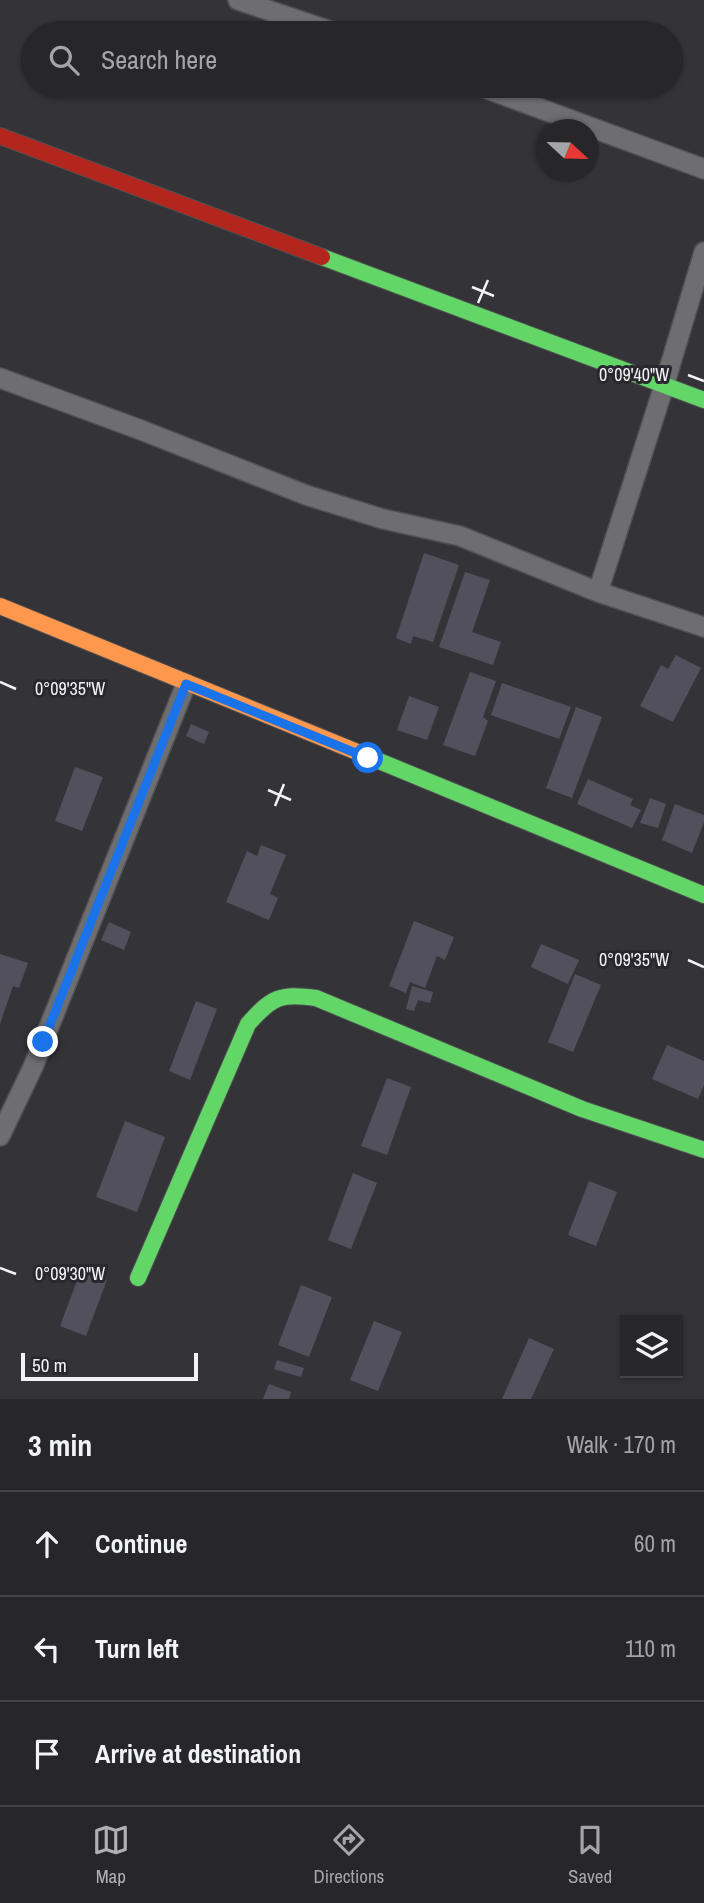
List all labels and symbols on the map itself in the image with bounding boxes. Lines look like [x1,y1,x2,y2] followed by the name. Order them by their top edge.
[536,119,599,182] north arrow
[599,362,669,387] text: 0°09'40"W
[35,676,105,701] text: 0°09'35"W
[352,742,383,773] route start
[599,947,669,972] text: 0°09'35"W
[27,1026,58,1057] route end
[35,1261,105,1286] text: 0°09'30"W
[21,1350,198,1382] scale bar

